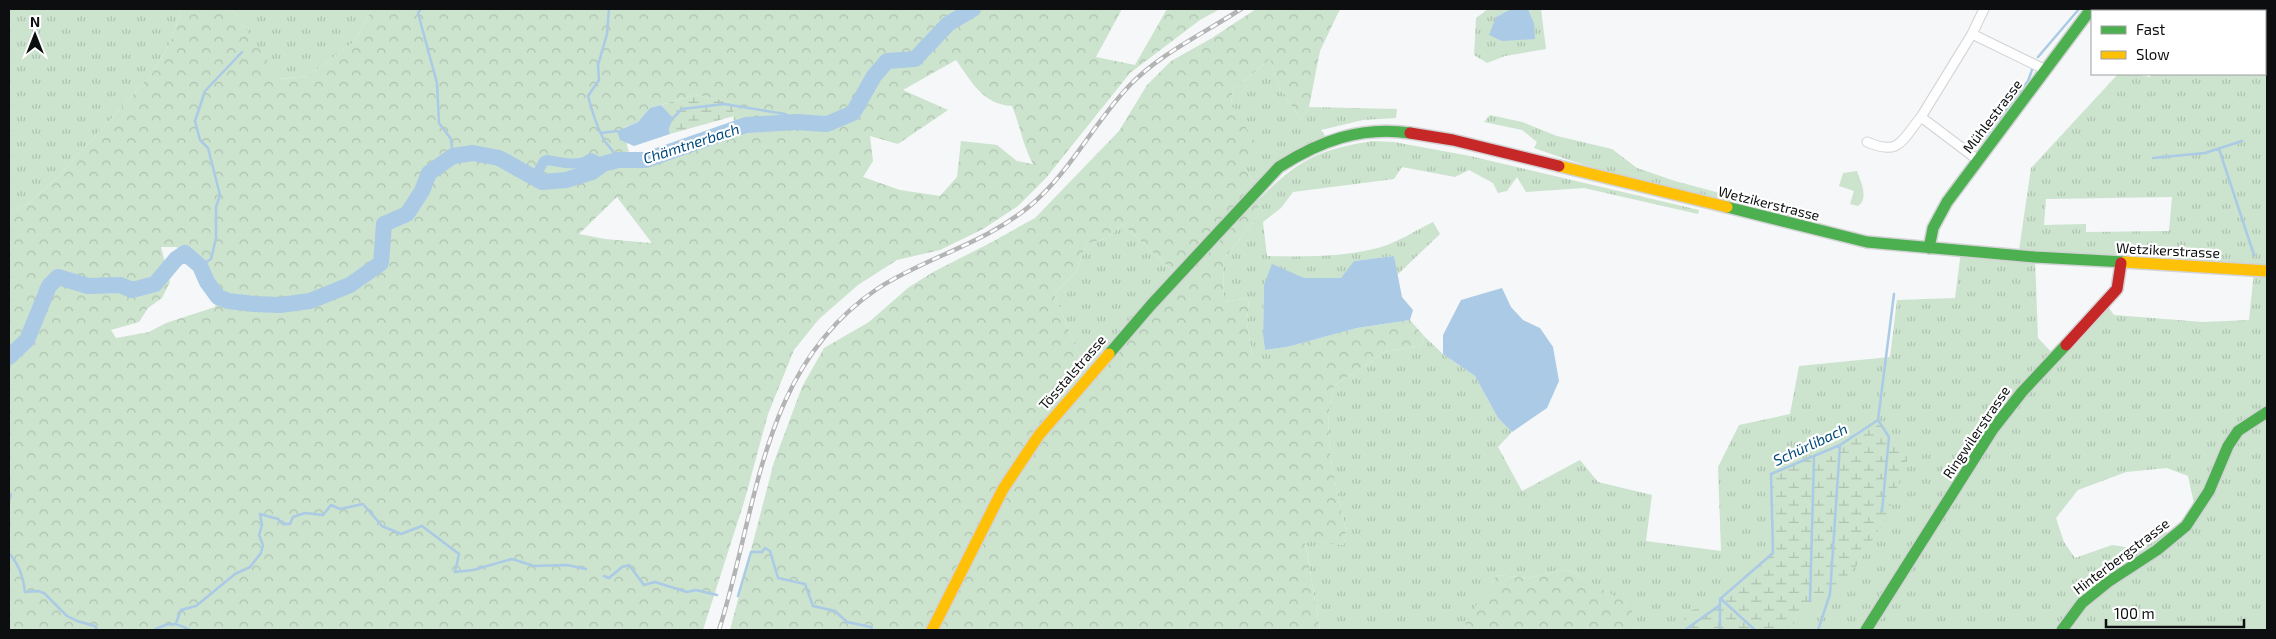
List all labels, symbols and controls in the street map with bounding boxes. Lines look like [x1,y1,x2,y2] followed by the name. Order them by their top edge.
[10,10,60,60] north arrow
[2091,10,2266,75] legend
[30,13,40,30] text: N
[2136,20,2166,38] text: Fast
[2136,45,2170,63] text: Slow
[1959,76,2025,156] street label: Mühlestrasse
[641,119,741,167] water label: Chämtnerbach
[1716,182,1822,224] street label: Wetzikerstrasse
[2116,239,2220,261] street label: Wetzikerstrasse
[1035,331,1109,413] street label: Tösstalstrasse
[1939,383,2013,481] street label: Ringwilerstrasse
[1770,419,1850,469] water label: Schürlibach
[2070,514,2172,598] street label: Hinterbergstrasse
[2106,596,2244,628] scale bar
[2114,604,2155,622] text: 100 m

